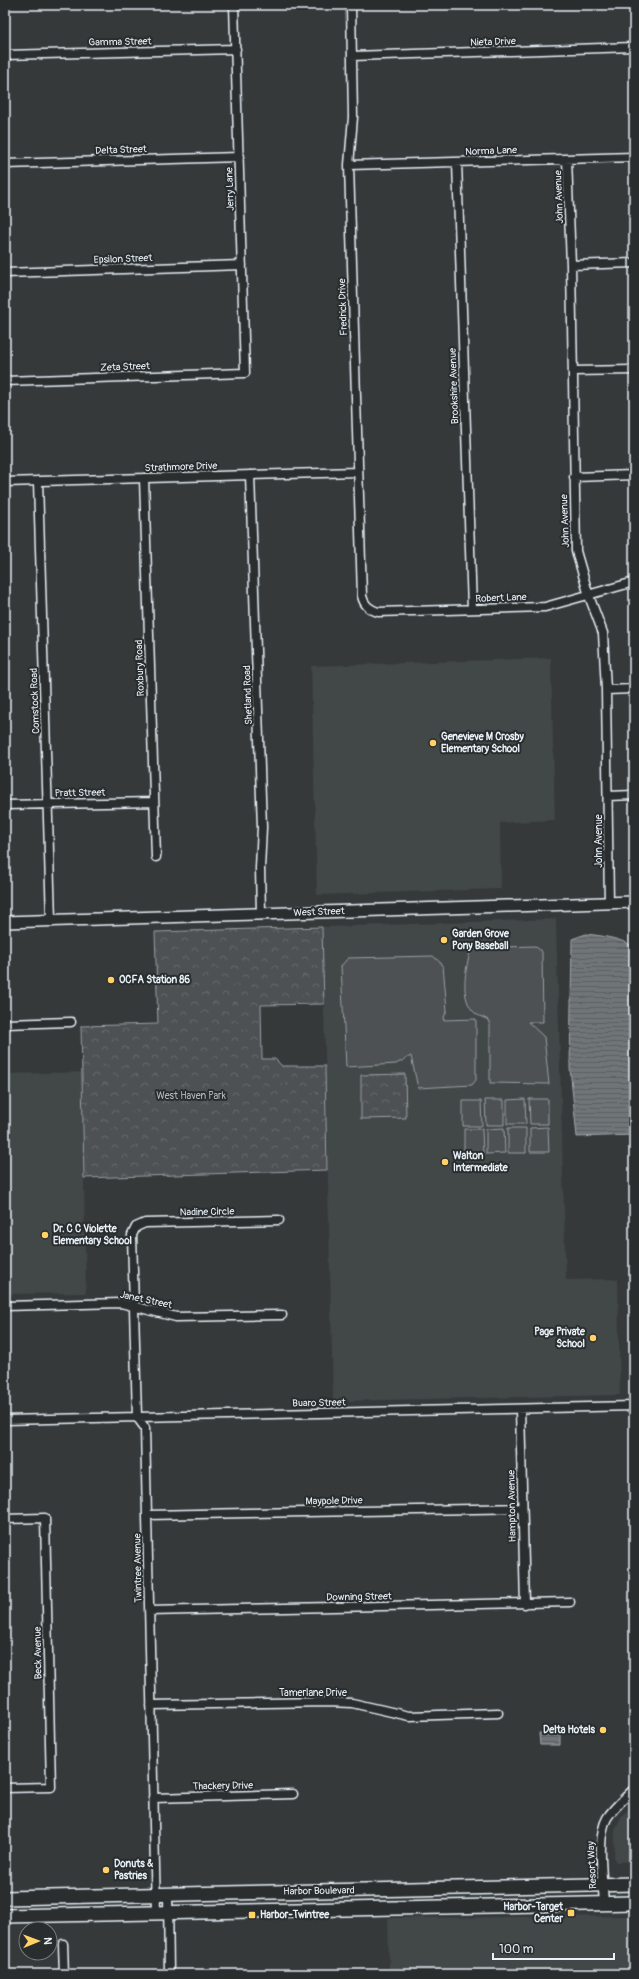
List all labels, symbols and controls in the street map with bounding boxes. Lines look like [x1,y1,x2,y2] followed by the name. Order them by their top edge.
[88,35,153,49] street label: Gamma Street
[470,35,516,49] street label: Nieta Drive
[95,143,148,157] street label: Delta Street
[465,144,517,158] street label: Norma Lane
[223,167,237,211] street label: Jerry Lane
[552,170,566,224] street label: John Avenue
[93,252,154,266] street label: Epsilon Street
[336,278,350,336] street label: Fredrick Drive
[447,348,461,424] street label: Brookshire Avenue
[100,360,151,374] street label: Zeta Street
[145,460,218,474] street label: Strathmore Drive
[558,494,572,548] street label: John Avenue
[475,591,527,605] street label: Robert Lane
[133,639,147,697] street label: Roxbury Road
[241,665,255,725] street label: Shetland Road
[28,668,42,734] street label: Comstock Road
[441,731,524,755] place label: Genevieve M Crosby Elementary School
[428,738,438,748] marker: Genevieve M Crosby Elementary School
[55,787,106,799] street label: Pratt Street
[593,814,605,868] street label: John Avenue
[293,905,346,919] street label: West Street
[452,928,510,952] place label: Garden Grove Pony Baseball
[439,935,449,945] marker: Garden Grove Pony Baseball
[119,974,190,986] place label: OCFA Station 86
[106,975,116,985] marker: OCFA Station 86
[156,1090,227,1102] park label: West Haven Park
[453,1150,509,1174] place label: Walton Intermediate
[440,1157,450,1167] marker: Walton Intermediate
[180,1206,234,1218] street label: Nadine Circle
[53,1223,132,1247] place label: Dr. C C Violette Elementary School
[40,1230,50,1240] marker: Dr. C C Violette Elementary School
[119,1289,174,1312] street label: Janet Street
[534,1326,586,1350] place label: Page Private School
[588,1333,598,1343] marker: Page Private School
[292,1397,347,1409] street label: Buaro Street
[505,1470,519,1542] street label: Hampton Avenue
[305,1495,363,1507] street label: Maypole Drive
[131,1533,145,1603] street label: Twintree Avenue
[326,1590,393,1604] street label: Downing Street
[32,1626,44,1679] street label: Beck Avenue
[279,1687,347,1699] street label: Tamerlane Drive
[543,1724,596,1736] place label: Delta Hotels
[598,1725,608,1735] marker: Delta Hotels
[193,1779,253,1793] street label: Thackery Drive
[585,1840,599,1889] street label: Resort Way
[114,1858,153,1882] place label: Donuts & Pastries
[101,1865,111,1875] marker: Donuts & Pastries
[283,1884,355,1898] street label: Harbor Boulevard
[503,1901,564,1925] place label: Harbor-Target Center
[566,1908,576,1918] marker: Harbor-Target Center
[260,1909,330,1921] place label: Harbor-Twintree
[247,1910,257,1920] marker: Harbor-Twintree
[18,1921,58,1961] north arrow
[493,1935,614,1961] scale bar
[41,1937,54,1945] text: N
[499,1942,534,1957] text: 100 m

